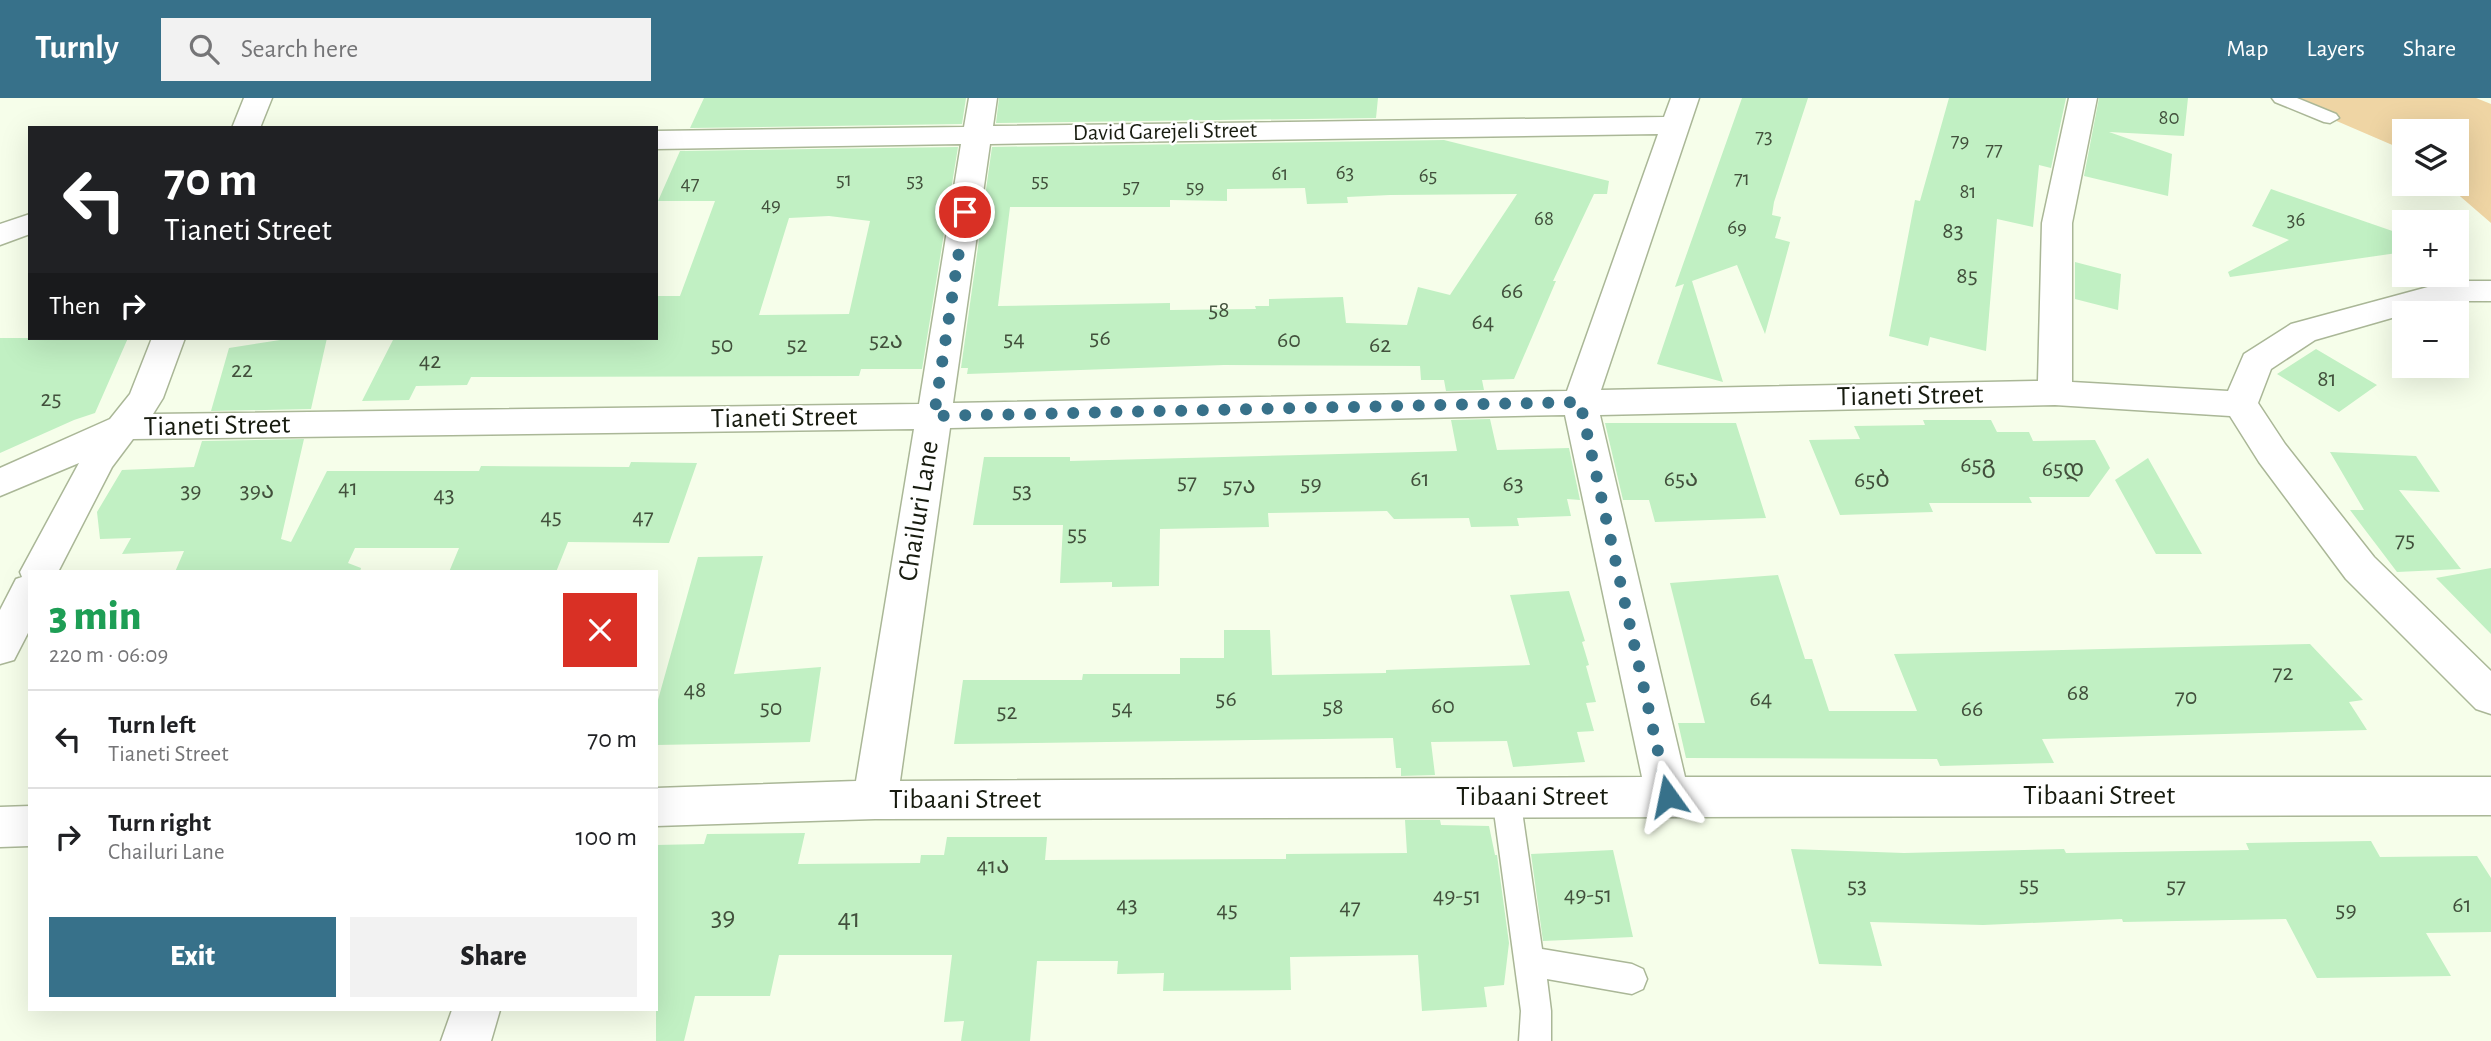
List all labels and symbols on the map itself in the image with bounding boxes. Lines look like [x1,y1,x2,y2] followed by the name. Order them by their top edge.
[2158,107,2180,128] house number: 80
[1073,119,1258,145] street label: David Garejeli Street
[1755,126,1773,147] house number: 73
[1951,130,1969,151] house number: 79
[1985,139,2003,160] house number: 77
[1336,162,1354,183] house number: 63
[1271,163,1289,184] house number: 61
[1419,165,1437,186] house number: 65
[1734,168,1750,189] house number: 71
[836,169,852,190] house number: 51
[906,170,924,191] house number: 53
[1031,170,1049,191] house number: 55
[681,173,700,194] house number: 47
[1122,176,1140,197] house number: 57
[1186,176,1204,197] house number: 59
[1959,181,1977,202] house number: 81
[935,182,995,242] pin
[761,194,781,215] house number: 49
[1534,208,1554,229] house number: 68
[2287,209,2305,230] house number: 36
[1727,217,1747,238] house number: 69
[1942,219,1964,243] house number: 83
[1956,264,1978,288] house number: 85
[1501,279,1523,303] house number: 66
[1208,298,1230,322] house number: 58
[1472,310,1494,334] house number: 64
[1089,326,1111,350] house number: 56
[1003,327,1025,351] house number: 54
[1277,328,1301,352] house number: 60
[869,329,903,353] house number: 52ა
[711,333,733,357] house number: 50
[787,333,808,357] house number: 52
[1369,333,1391,357] house number: 62
[419,349,441,373] house number: 42
[231,358,253,382] house number: 22
[2317,367,2337,391] house number: 81
[1836,381,1984,411] street label: Tianeti Street
[41,387,61,411] house number: 25
[710,403,858,433] street label: Tianeti Street
[143,411,291,441] street label: Tianeti Street
[894,439,944,583] street label: Chailuri Lane
[1960,453,1996,478] house number: 65გ
[2042,457,2084,482] house number: 65დ
[1410,467,1430,491] house number: 61
[1664,467,1698,491] house number: 65ა
[1854,468,1890,492] house number: 65ბ
[1177,470,1197,494] house number: 57
[1300,472,1322,496] house number: 59
[1502,472,1524,496] house number: 63
[1222,474,1256,498] house number: 57ა
[338,476,358,500] house number: 41
[180,479,202,503] house number: 39
[240,479,274,503] house number: 39ა
[1012,479,1032,503] house number: 53
[433,483,455,507] house number: 43
[540,505,562,529] house number: 45
[632,505,654,529] house number: 47
[1067,522,1087,546] house number: 55
[2395,528,2415,552] house number: 75
[2273,661,2294,685] house number: 72
[684,678,706,702] house number: 48
[2067,681,2089,705] house number: 68
[2175,685,2197,709] house number: 70
[1215,687,1237,711] house number: 56
[1750,687,1772,711] house number: 64
[1431,694,1455,718] house number: 60
[1322,695,1344,719] house number: 58
[760,696,782,720] house number: 50
[1111,696,1133,720] house number: 54
[1961,697,1983,721] house number: 66
[997,700,1018,724] house number: 52
[1631,759,1705,833] position arrow
[2023,782,2175,810] street label: Tibaani Street
[1456,783,1608,811] street label: Tibaani Street
[889,786,1041,814] street label: Tibaani Street
[977,854,1009,878] house number: 41ა
[2019,873,2039,897] house number: 55
[1847,874,1867,898] house number: 53
[2166,874,2186,898] house number: 57
[1564,883,1612,907] house number: 49-51
[1433,884,1481,908] house number: 49-51
[1116,893,1138,917] house number: 43
[2452,893,2472,917] house number: 61
[1339,895,1361,919] house number: 47
[1216,898,1238,922] house number: 45
[2335,898,2357,922] house number: 59
[711,903,735,931] house number: 39
[837,905,861,933] house number: 41

